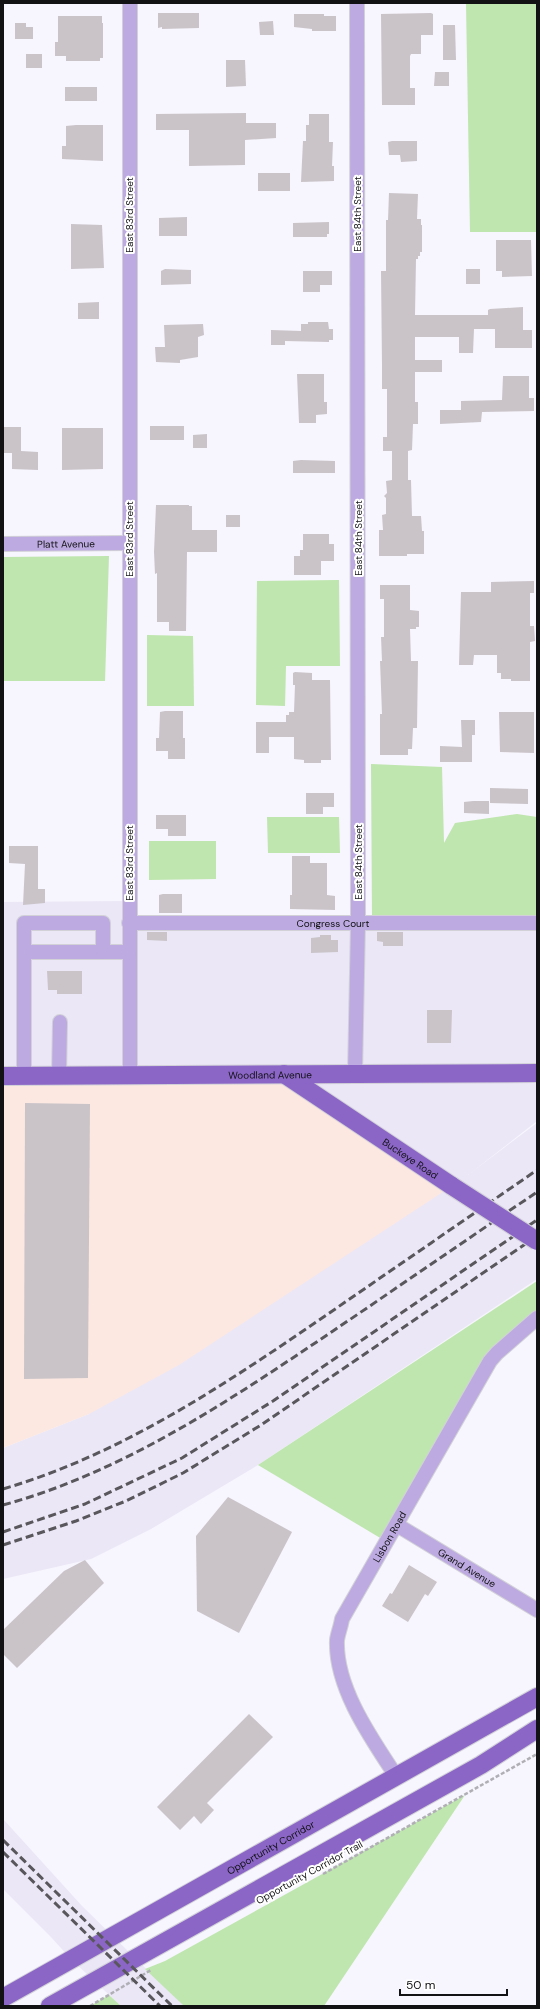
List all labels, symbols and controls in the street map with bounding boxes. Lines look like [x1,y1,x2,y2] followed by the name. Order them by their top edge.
[351,176,364,252] street label: East 84th Street
[123,177,136,253] street label: East 83rd Street
[352,500,365,576] street label: East 84th Street
[123,501,136,577] street label: East 83rd Street
[37,537,95,551] street label: Platt Avenue
[352,824,365,900] street label: East 84th Street
[123,825,136,901] street label: East 83rd Street
[297,917,370,930] street label: Congress Court
[228,1068,312,1082] street label: Woodland Avenue
[380,1135,441,1182] street label: Buckeye Road
[370,1509,409,1565] street label: Lisbon Road
[435,1545,498,1591] street label: Grand Avenue
[224,1818,317,1878] street label: Opportunity Corridor
[254,1838,365,1907] street label: Opportunity Corridor Trail
[400,1971,507,1997] scale bar
[406,1977,435,1993] text: 50 m

